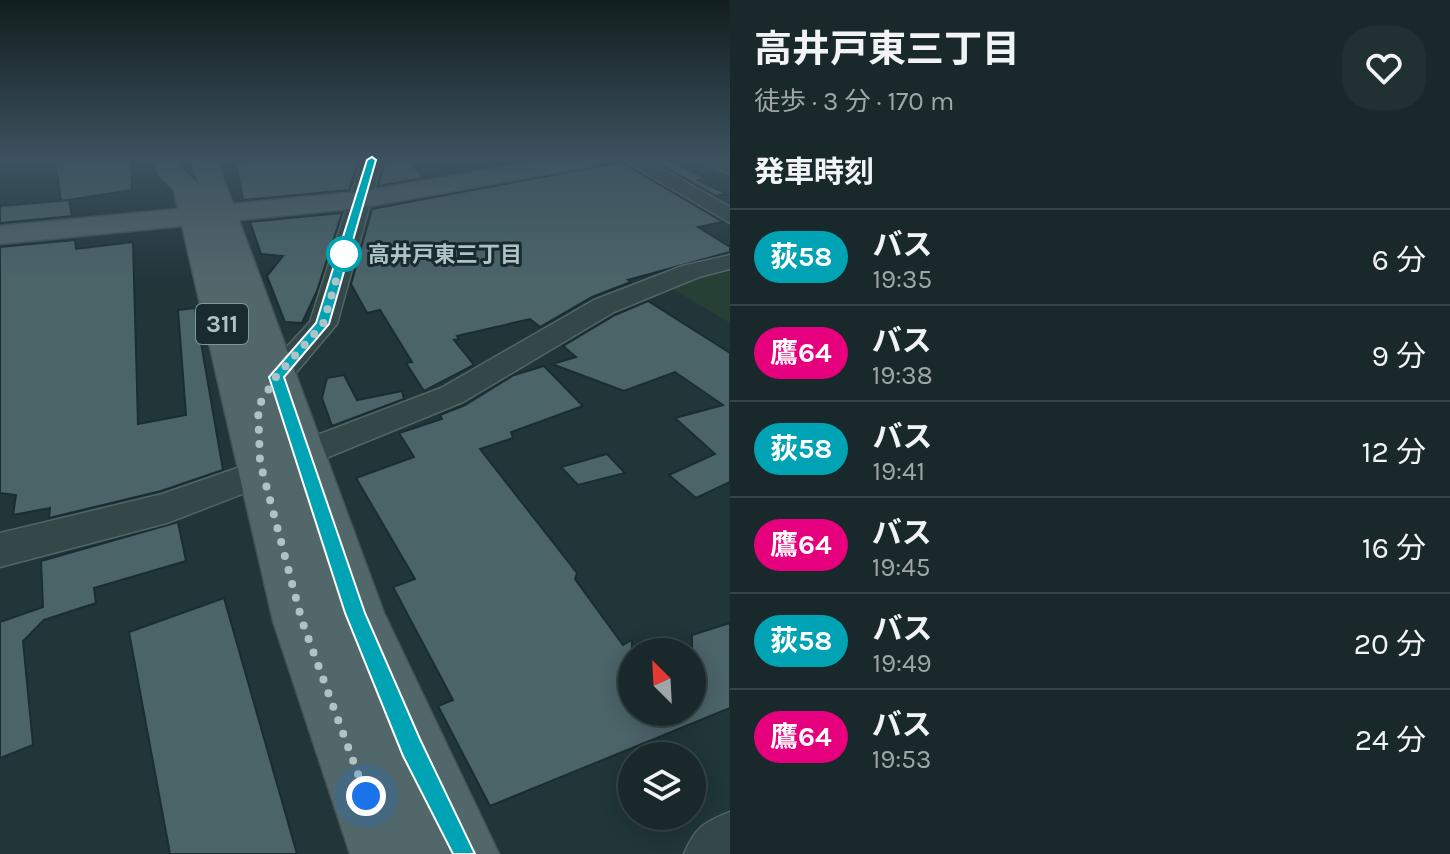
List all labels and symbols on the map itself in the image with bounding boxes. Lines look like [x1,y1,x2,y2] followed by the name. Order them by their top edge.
[327,237,361,271] marker: 高井戸東三丁目
[368,242,522,268] place label: 高井戸東三丁目
[196,304,248,344] road number: 311
[618,638,706,726] north arrow
[346,776,386,816] your location

